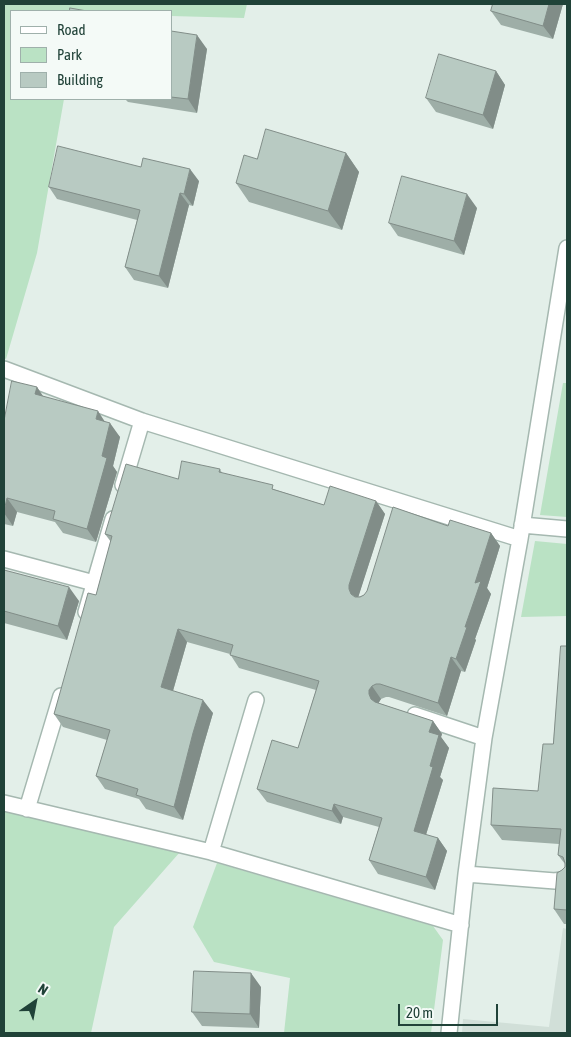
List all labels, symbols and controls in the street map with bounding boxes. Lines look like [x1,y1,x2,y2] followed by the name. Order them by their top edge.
[10,10,172,100] legend
[57,21,86,38] text: Road
[57,46,82,63] text: Park
[57,71,103,88] text: Building
[10,977,60,1027] north arrow
[35,980,51,998] text: N
[401,994,501,1026] scale bar
[406,1004,433,1021] text: 20 m

